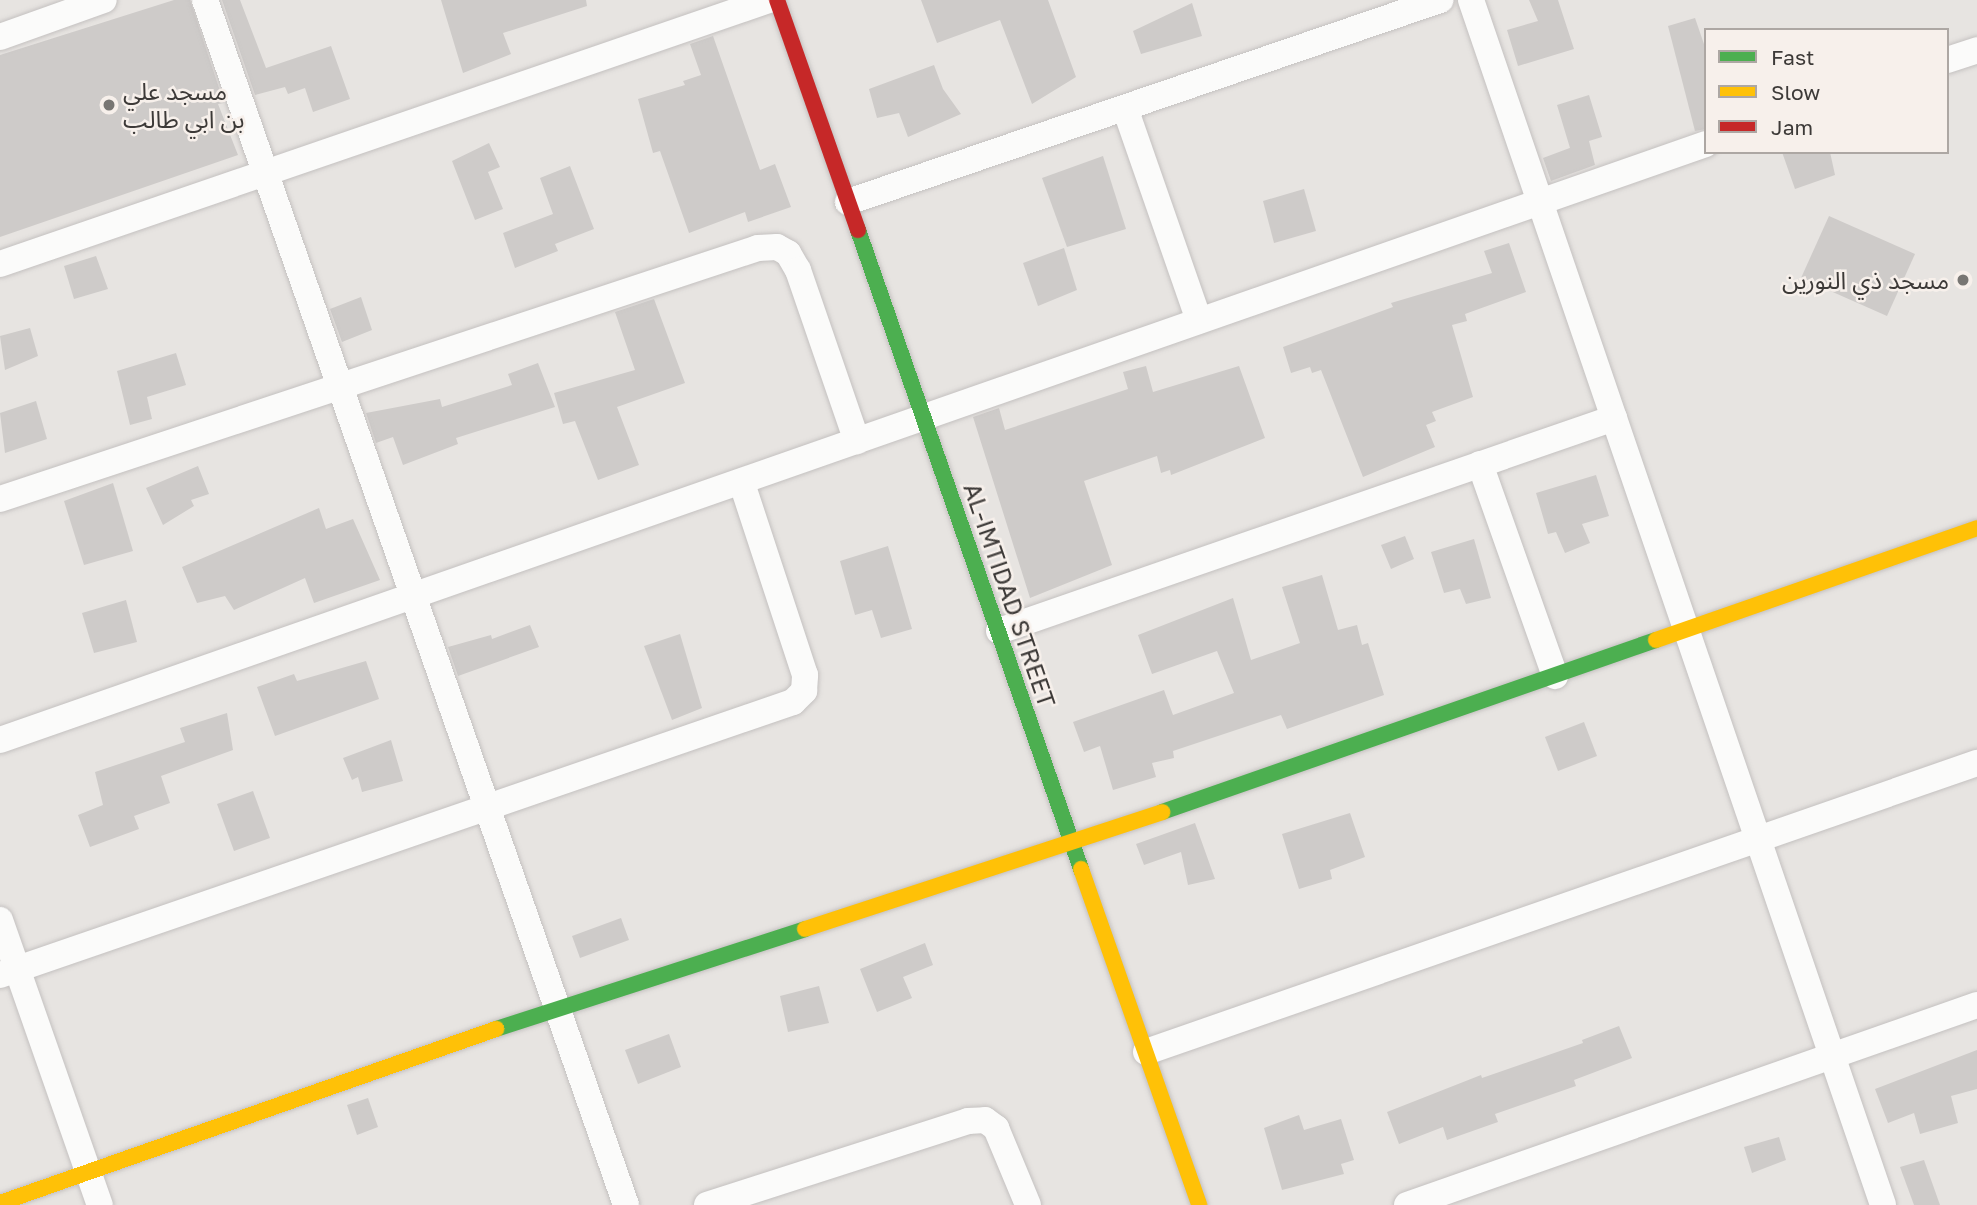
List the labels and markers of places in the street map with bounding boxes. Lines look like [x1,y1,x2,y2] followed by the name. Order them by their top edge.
[123,77,245,133] place label: مسجد علي بن ابي طالب
[101,97,117,113] marker: مسجد علي بن ابي طالب
[1782,266,1949,294] place label: مسجد ذي النورين
[1955,272,1971,288] marker: مسجد ذي النورين

